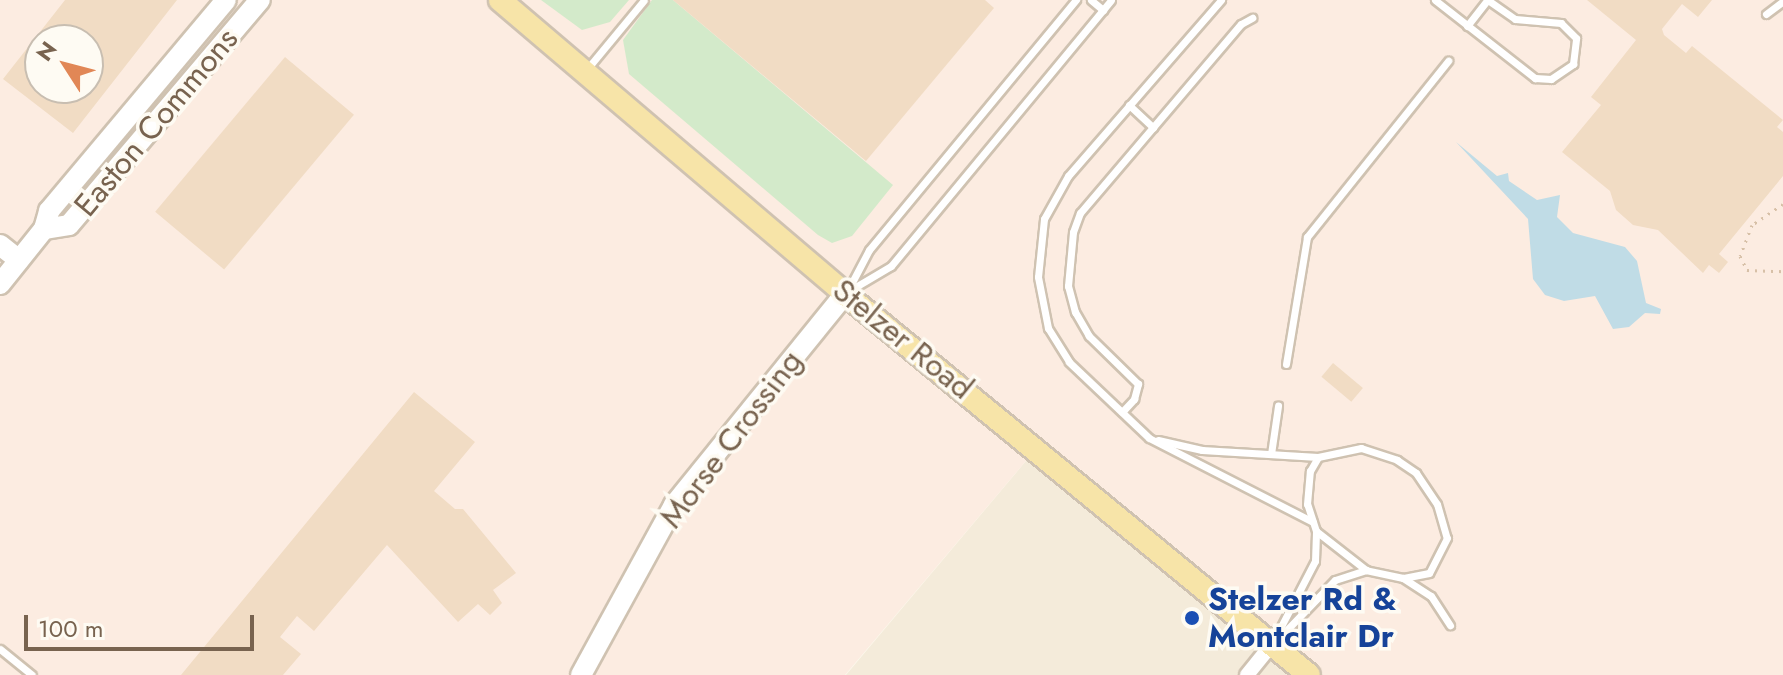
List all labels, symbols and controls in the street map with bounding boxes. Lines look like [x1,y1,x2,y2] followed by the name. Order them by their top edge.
[66,20,246,224] street label: Easton Commons
[24,24,104,104] north arrow
[28,35,64,68] text: N
[825,271,981,407] street label: Stelzer Road
[652,343,810,535] street label: Morse Crossing
[1208,581,1397,656] place label: Stelzer Rd & Montclair Dr
[28,599,258,649] scale bar
[1183,609,1201,627] marker: Stelzer Rd & Montclair Dr
[38,611,104,646] text: 100 m

